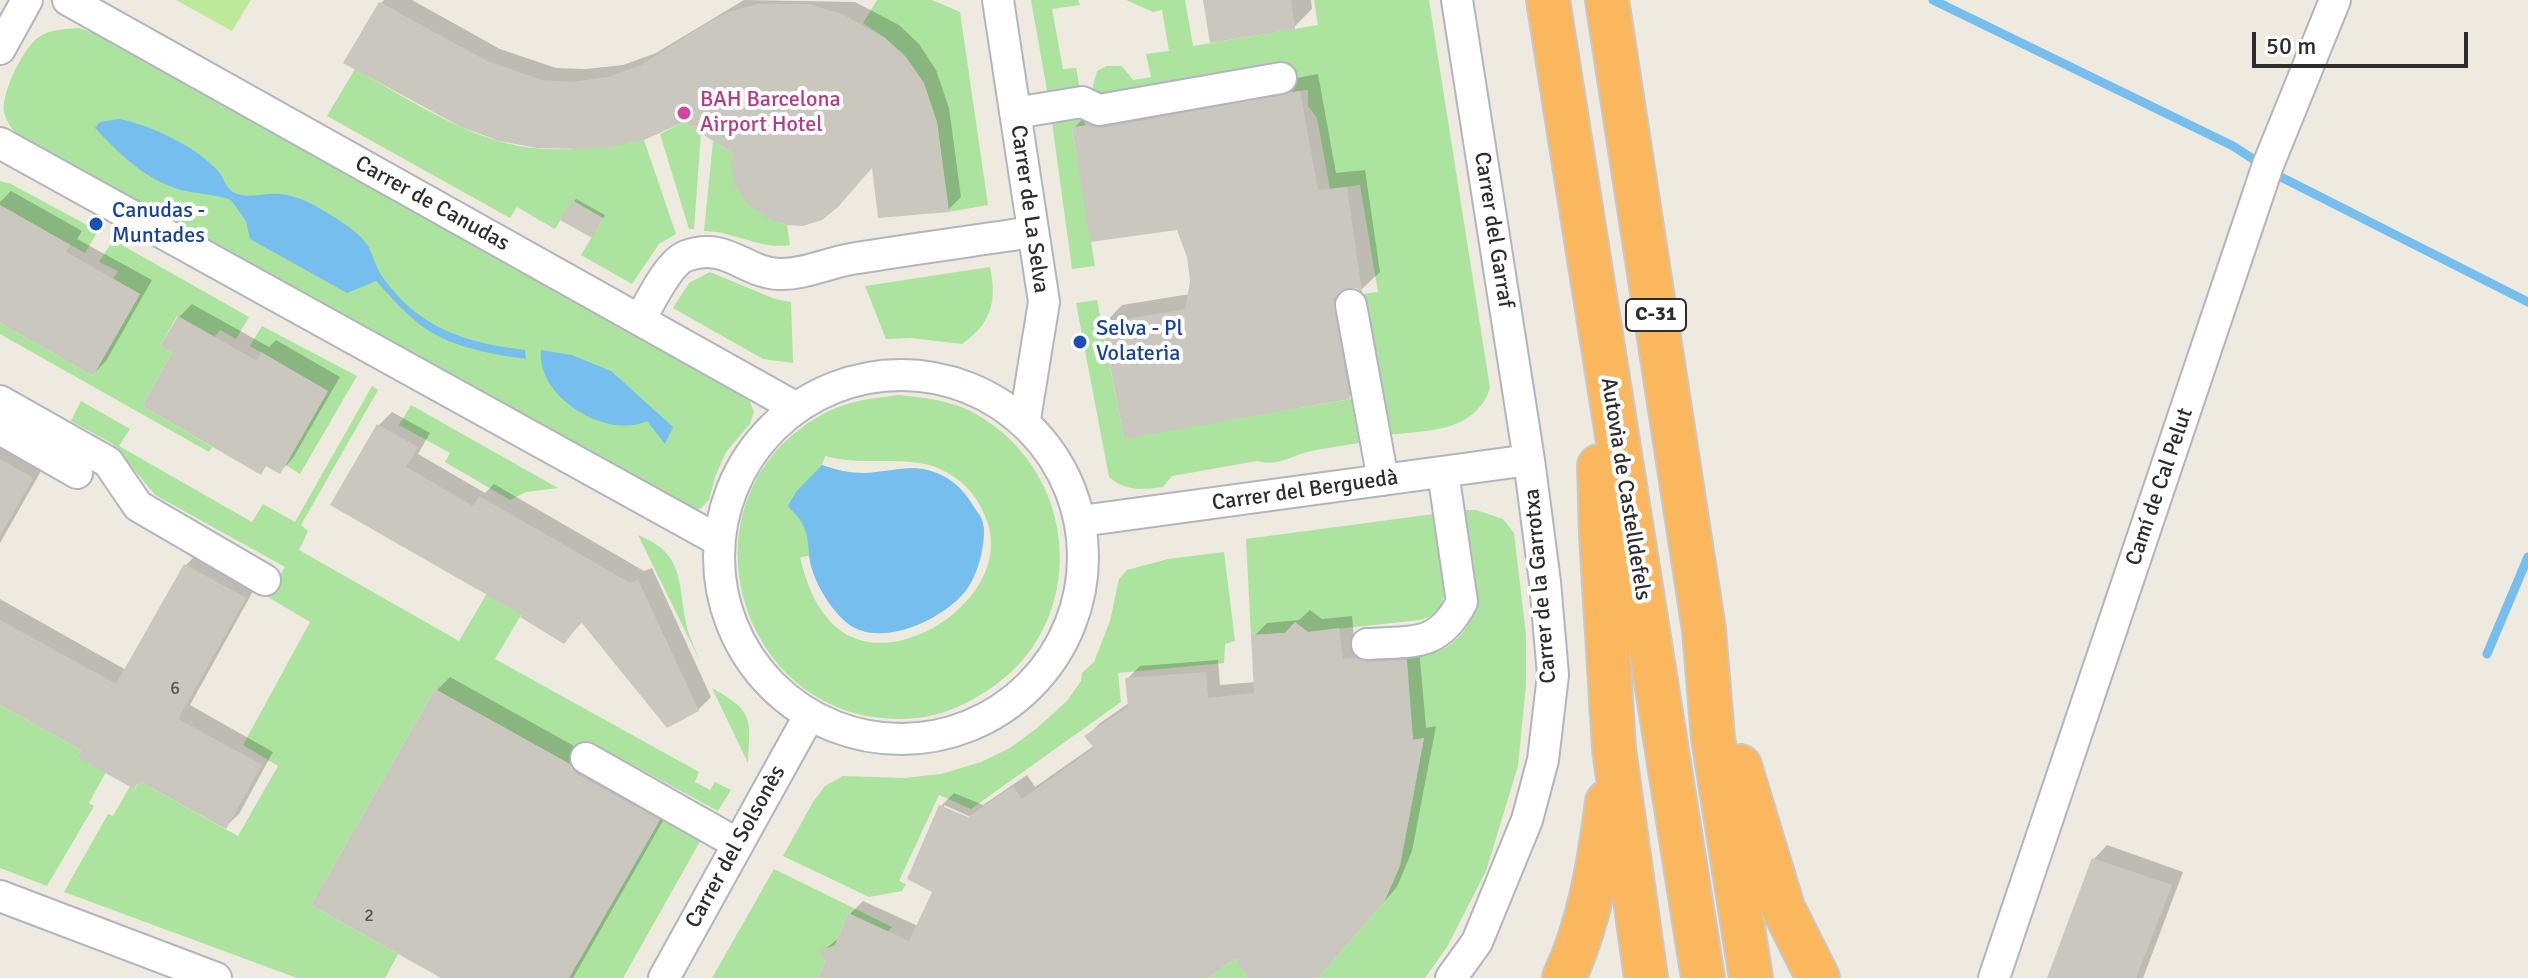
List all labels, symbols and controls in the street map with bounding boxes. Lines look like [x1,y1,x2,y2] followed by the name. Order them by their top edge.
[2256,16,2472,66] scale bar
[2266,31,2316,61] text: 50 m
[700,87,841,138] place label: BAH Barcelona Airport Hotel
[675,104,693,122] marker: BAH Barcelona Airport Hotel
[1004,123,1054,295] street label: Carrer de La Selva
[1468,150,1518,310] street label: Carrer del Garraf
[350,151,514,257] street label: Carrer de Canudas
[112,198,205,250] place label: Canudas - Muntades
[87,215,105,233] marker: Canudas - Muntades
[1626,299,1686,331] road number: C-31
[1096,316,1183,368] place label: Selva - Pl Volateria
[1071,333,1089,351] marker: Selva - Pl Volateria
[1594,376,1656,602] street label: Autovia de Castelldefels
[2121,405,2199,569] street label: Camí de Cal Pelut
[1210,465,1400,517] street label: Carrer del Berguedà
[1519,487,1563,685] street label: Carrer de la Garrotxa
[170,678,180,700] house number: 6
[680,761,792,933] street label: Carrer del Solsonès
[364,905,374,927] house number: 2

